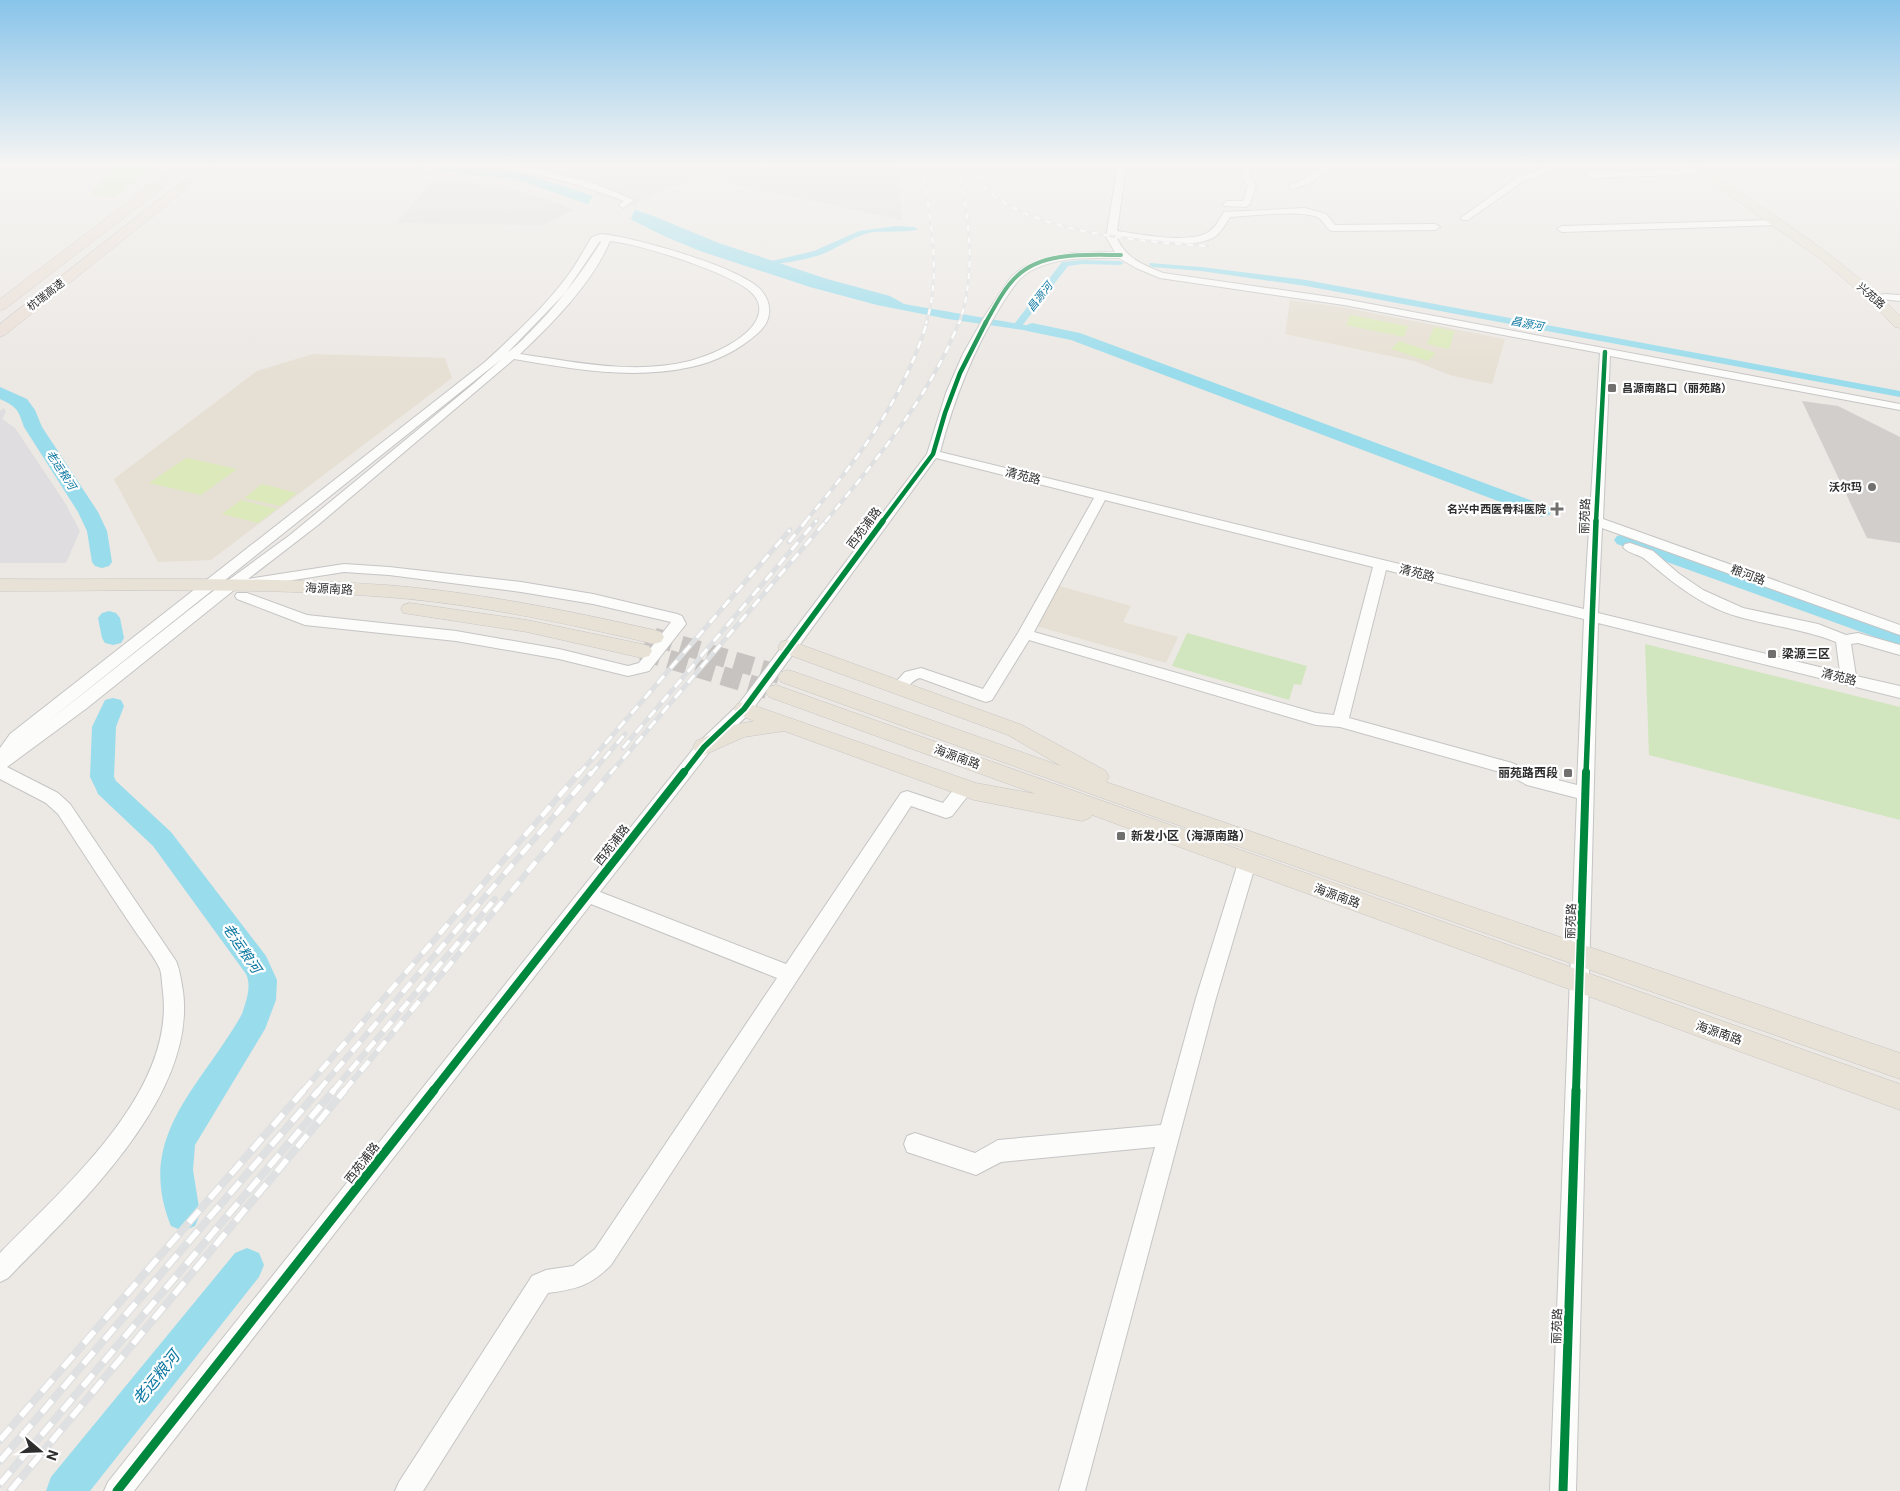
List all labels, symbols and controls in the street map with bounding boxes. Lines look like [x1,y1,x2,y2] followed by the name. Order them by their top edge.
[25,276,67,314] street label: 杭瑞高速
[1025,278,1057,314] water label: 昌源河
[1854,280,1888,312] street label: 兴苑路
[1510,314,1546,334] water label: 昌源河
[1606,382,1618,394] marker: 昌源南路口（丽苑路）
[1622,382,1732,395] place label: 昌源南路口（丽苑路）
[44,448,80,494] water label: 老运粮河
[1004,465,1042,487] street label: 清苑路
[1829,481,1862,494] place label: 沃尔玛
[1866,481,1878,493] marker: 沃尔玛
[1577,498,1593,534] street label: 丽苑路
[1550,502,1564,516] marker: 名兴中西医骨科医院
[1447,503,1546,516] place label: 名兴中西医骨科医院
[844,505,884,551] street label: 西苑浦路
[1398,562,1436,584] street label: 清苑路
[1729,562,1767,588] street label: 粮河路
[305,581,353,597] street label: 海源南路
[1782,647,1830,661] place label: 梁源三区
[1766,648,1778,660] marker: 梁源三区
[1820,666,1858,688] street label: 清苑路
[932,742,982,772] street label: 海源南路
[1498,766,1558,780] place label: 丽苑路西段
[1562,767,1574,779] marker: 丽苑路西段
[592,822,632,868] street label: 西苑浦路
[1131,829,1251,843] place label: 新发小区（海源南路）
[1115,830,1127,842] marker: 新发小区（海源南路）
[1312,881,1362,911] street label: 海源南路
[1563,903,1579,939] street label: 丽苑路
[220,920,266,978] water label: 老运粮河
[1694,1019,1744,1047] street label: 海源南路
[342,1140,382,1186] street label: 西苑浦路
[1549,1308,1565,1344] street label: 丽苑路
[128,1345,185,1409] water label: 老运粮河
[15,1426,65,1476] north arrow
[43,1448,61,1463] text: N

